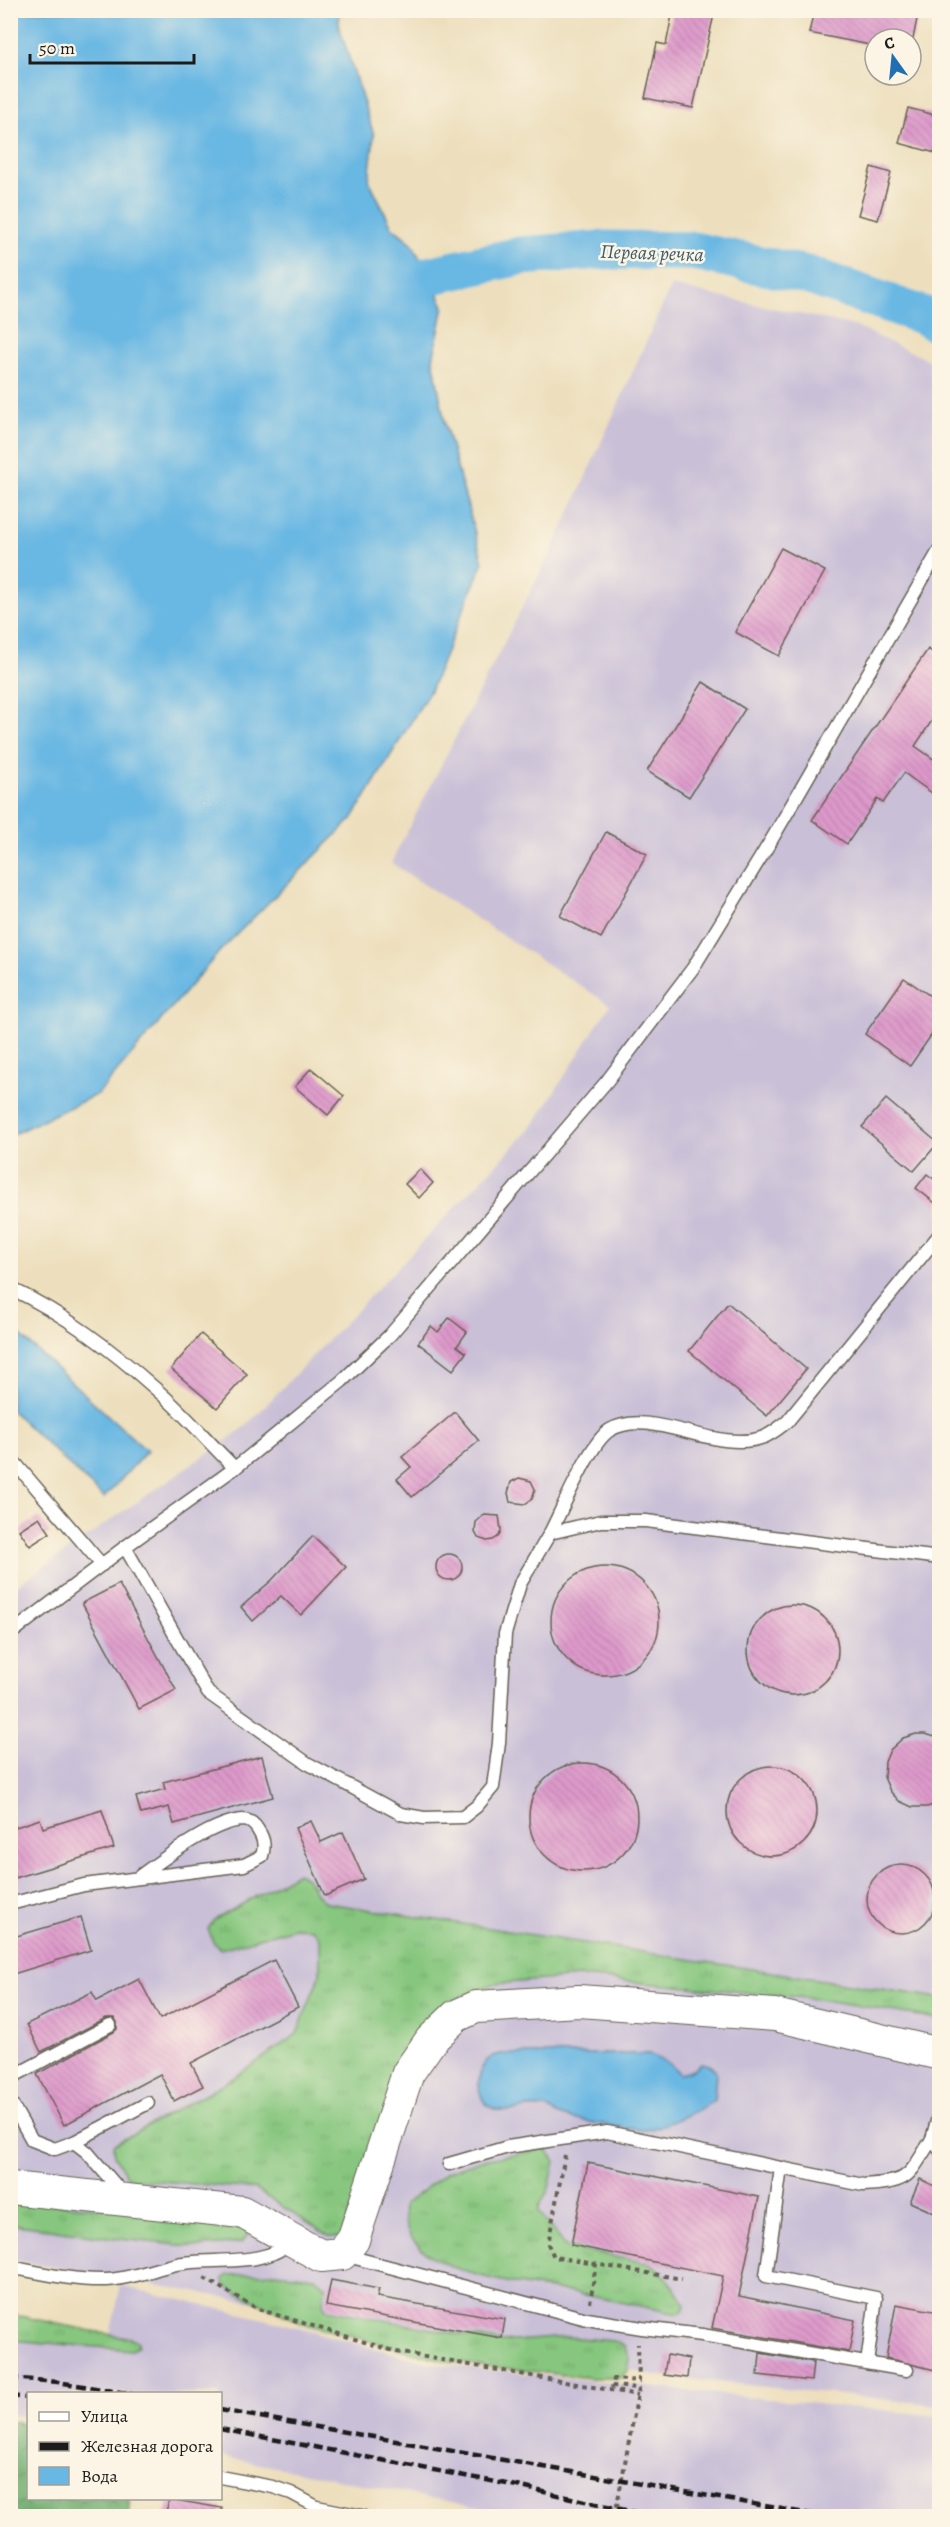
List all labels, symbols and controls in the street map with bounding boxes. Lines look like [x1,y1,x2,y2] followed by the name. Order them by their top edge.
[30,27,194,65] scale bar
[863,27,923,87] north arrow
[882,32,897,55] text: С
[39,36,75,60] text: 50 m
[600,238,704,268] water label: Первая речка
[27,2392,222,2500] legend
[81,2404,129,2428] text: Улица
[81,2434,214,2458] text: Железная дорога
[81,2464,119,2488] text: Вода

